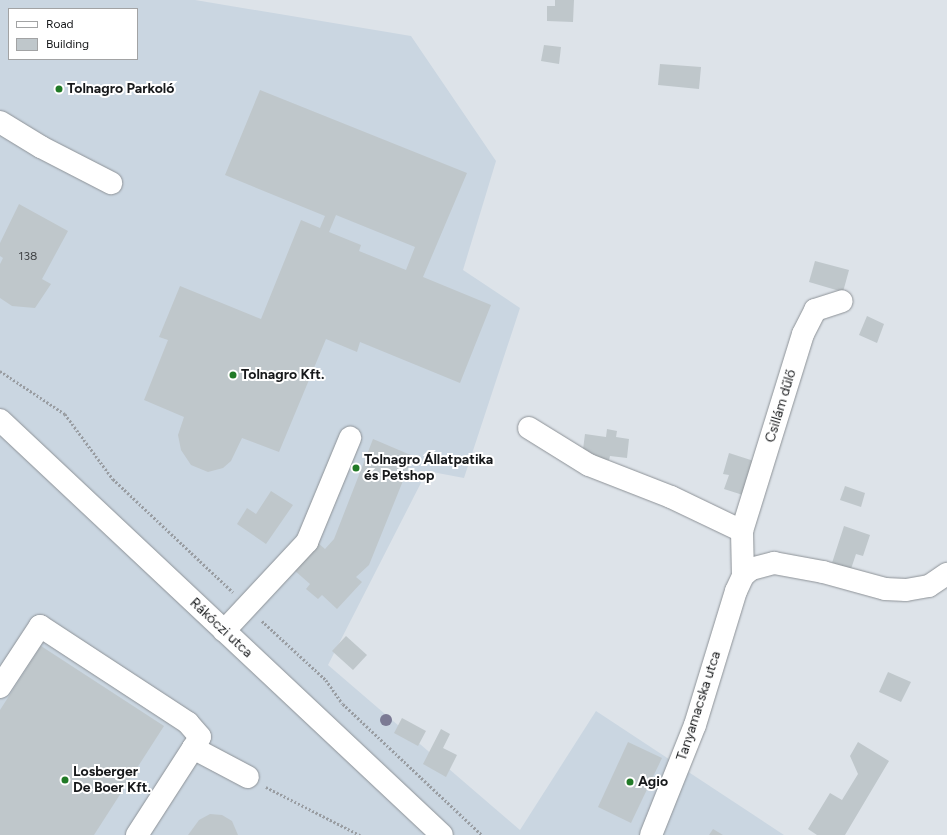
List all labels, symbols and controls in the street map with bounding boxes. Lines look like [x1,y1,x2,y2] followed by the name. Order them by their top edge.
[8,8,138,60] legend
[46,17,74,31] text: Road
[46,37,89,51] text: Building
[67,81,174,97] place label: Tolnagro Parkoló
[54,84,64,94] marker: Tolnagro Parkoló
[19,250,37,264] house number: 138
[241,367,324,383] place label: Tolnagro Kft.
[762,367,800,445] street label: Csillám dűlő
[228,370,238,380] marker: Tolnagro Kft.
[364,452,493,484] place label: Tolnagro Állatpatika és Petshop
[351,463,361,473] marker: Tolnagro Állatpatika és Petshop
[186,595,256,661] street label: Rákóczi utca
[673,649,725,763] street label: Tanyamacska utca
[73,764,151,796] place label: Losberger De Boer Kft.
[638,774,668,790] place label: Agio
[60,775,70,785] marker: Losberger De Boer Kft.
[625,777,635,787] marker: Agio

